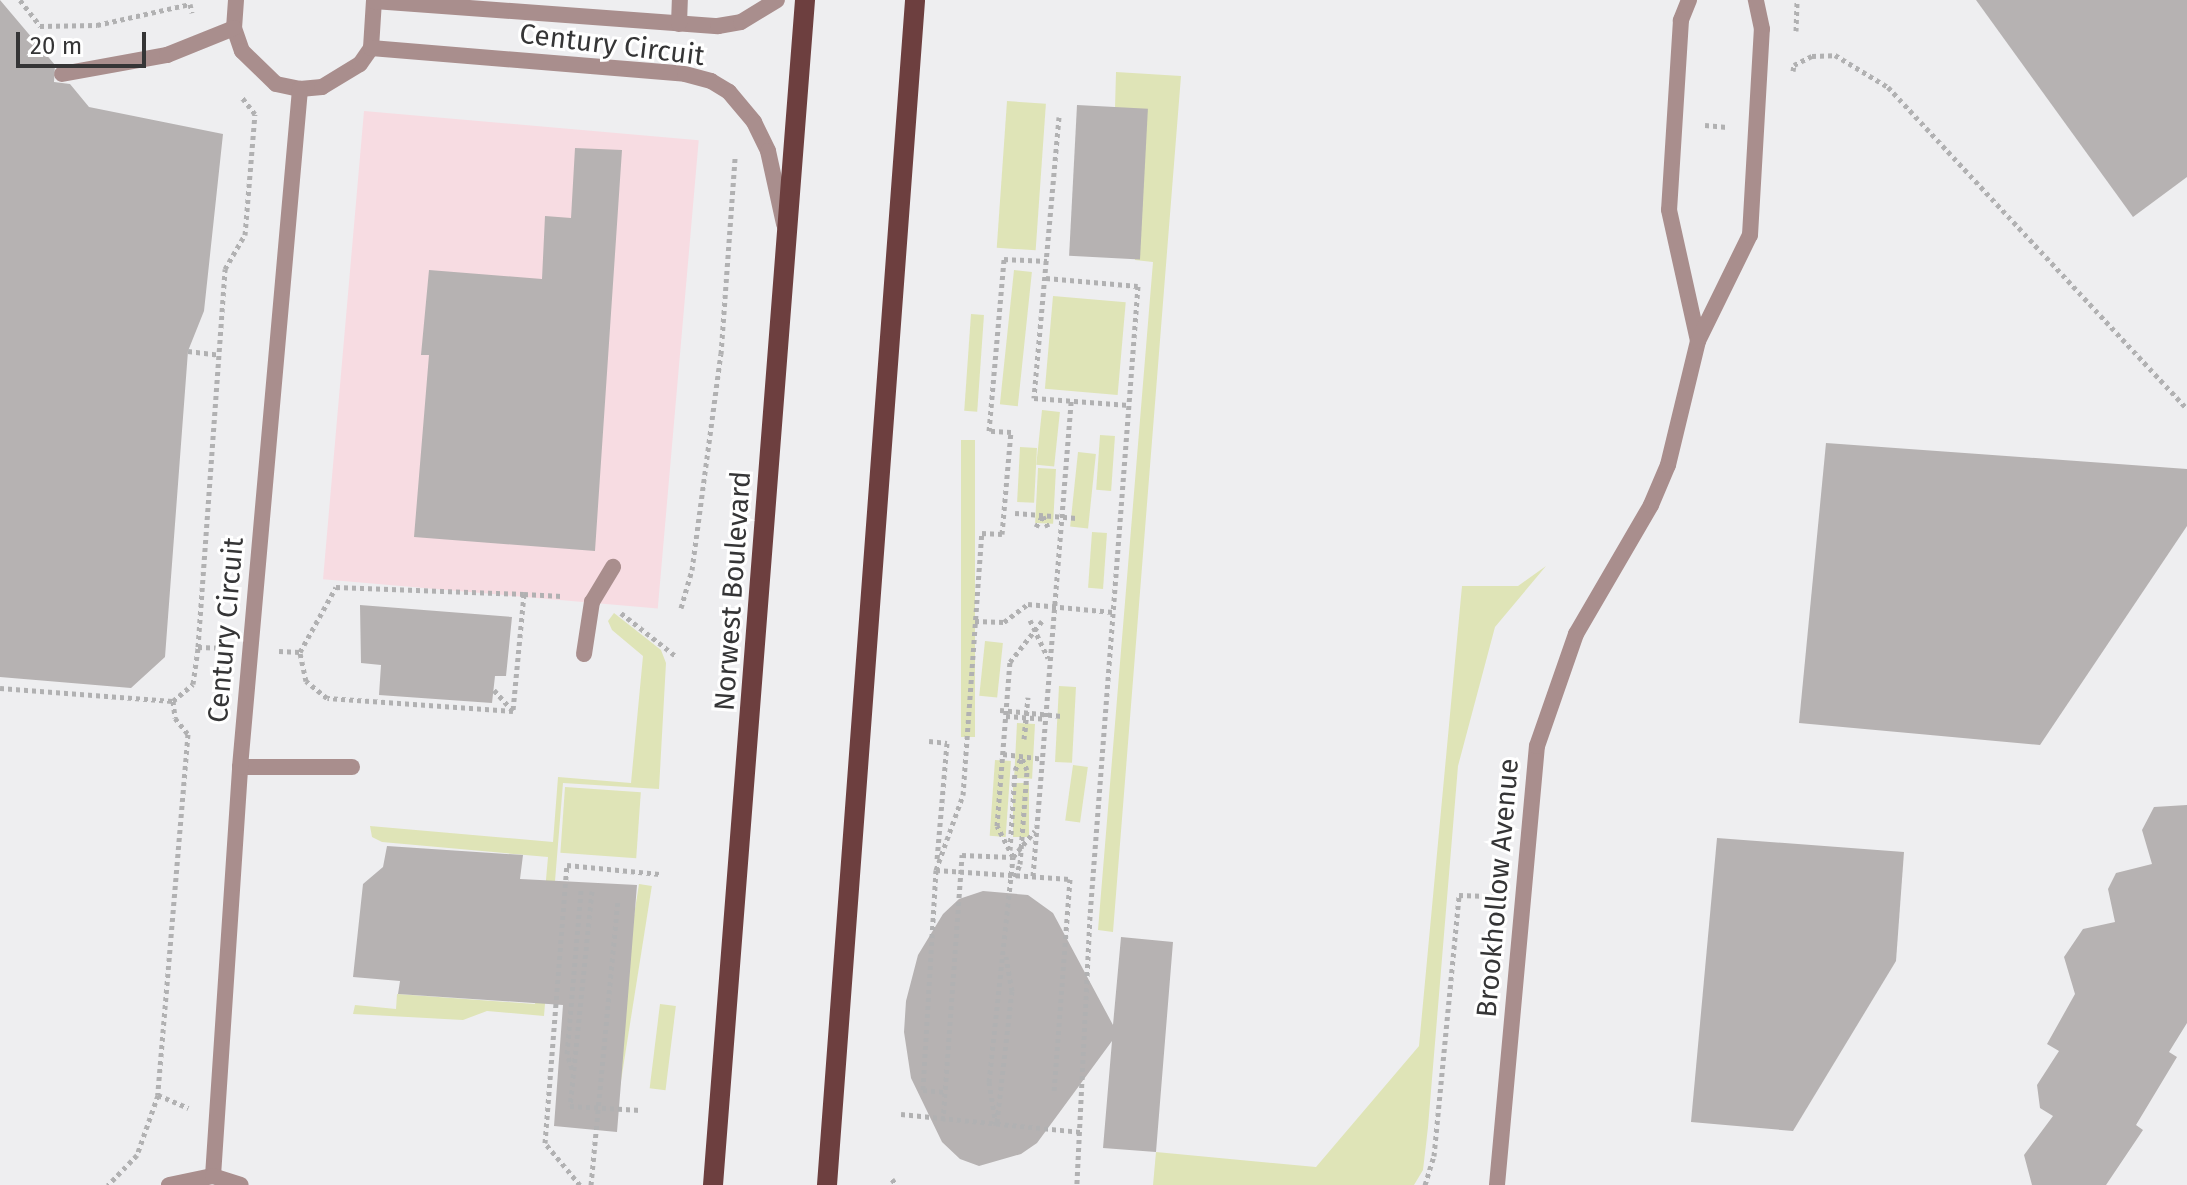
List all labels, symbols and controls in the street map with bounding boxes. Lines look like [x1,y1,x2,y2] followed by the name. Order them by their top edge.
[20,16,150,66] scale bar
[518,17,706,73] street label: Century Circuit
[30,32,82,60] text: 20 m
[708,470,758,712] street label: Norwest Boulevard
[201,536,251,724] street label: Century Circuit
[1470,757,1526,1019] street label: Brookhollow Avenue

